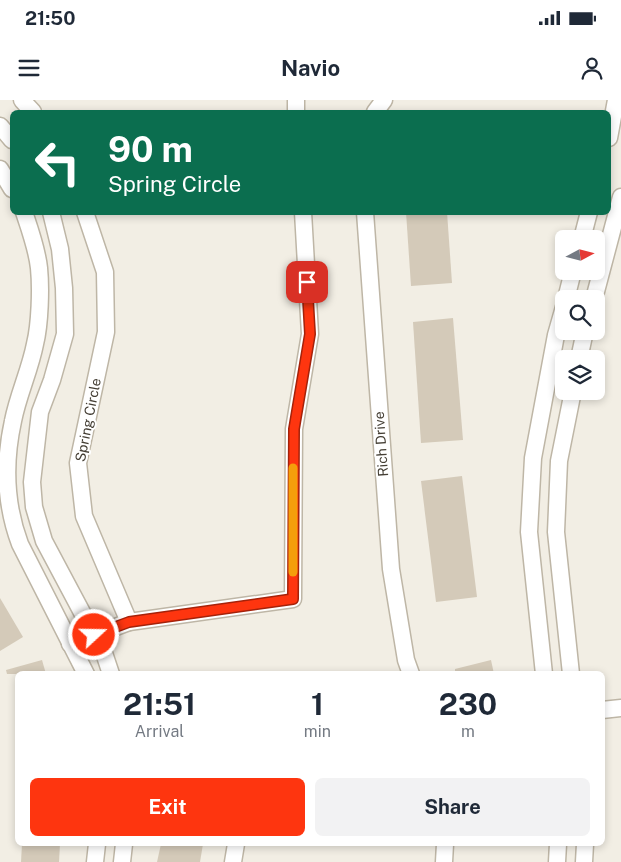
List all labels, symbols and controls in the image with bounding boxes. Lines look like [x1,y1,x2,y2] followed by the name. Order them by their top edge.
[25,7,75,29] text: 21:50
[15,54,43,82] icon: menu
[578,54,606,82] icon: person
[281,55,340,81] text: Navio
[108,129,193,170] text: 90 m
[25,130,90,195] icon: left
[108,171,241,197] text: Spring Circle
[555,230,605,280] north arrow
[555,230,605,400] map controls
[286,261,328,303] pin
[293,268,321,296] icon: arrive
[555,290,605,340] button: search
[555,350,605,400] button: layers
[72,377,104,463] street label: Spring Circle
[371,411,391,477] street label: Rich Drive
[67,608,119,660] position arrow
[123,686,196,722] text: 21:51
[311,686,324,722] text: 1
[439,686,497,722] text: 230
[135,722,184,741] text: Arrival
[304,722,331,741] text: min
[461,722,475,741] text: m
[30,778,305,836] button: Exit
[315,778,590,836] button: Share

